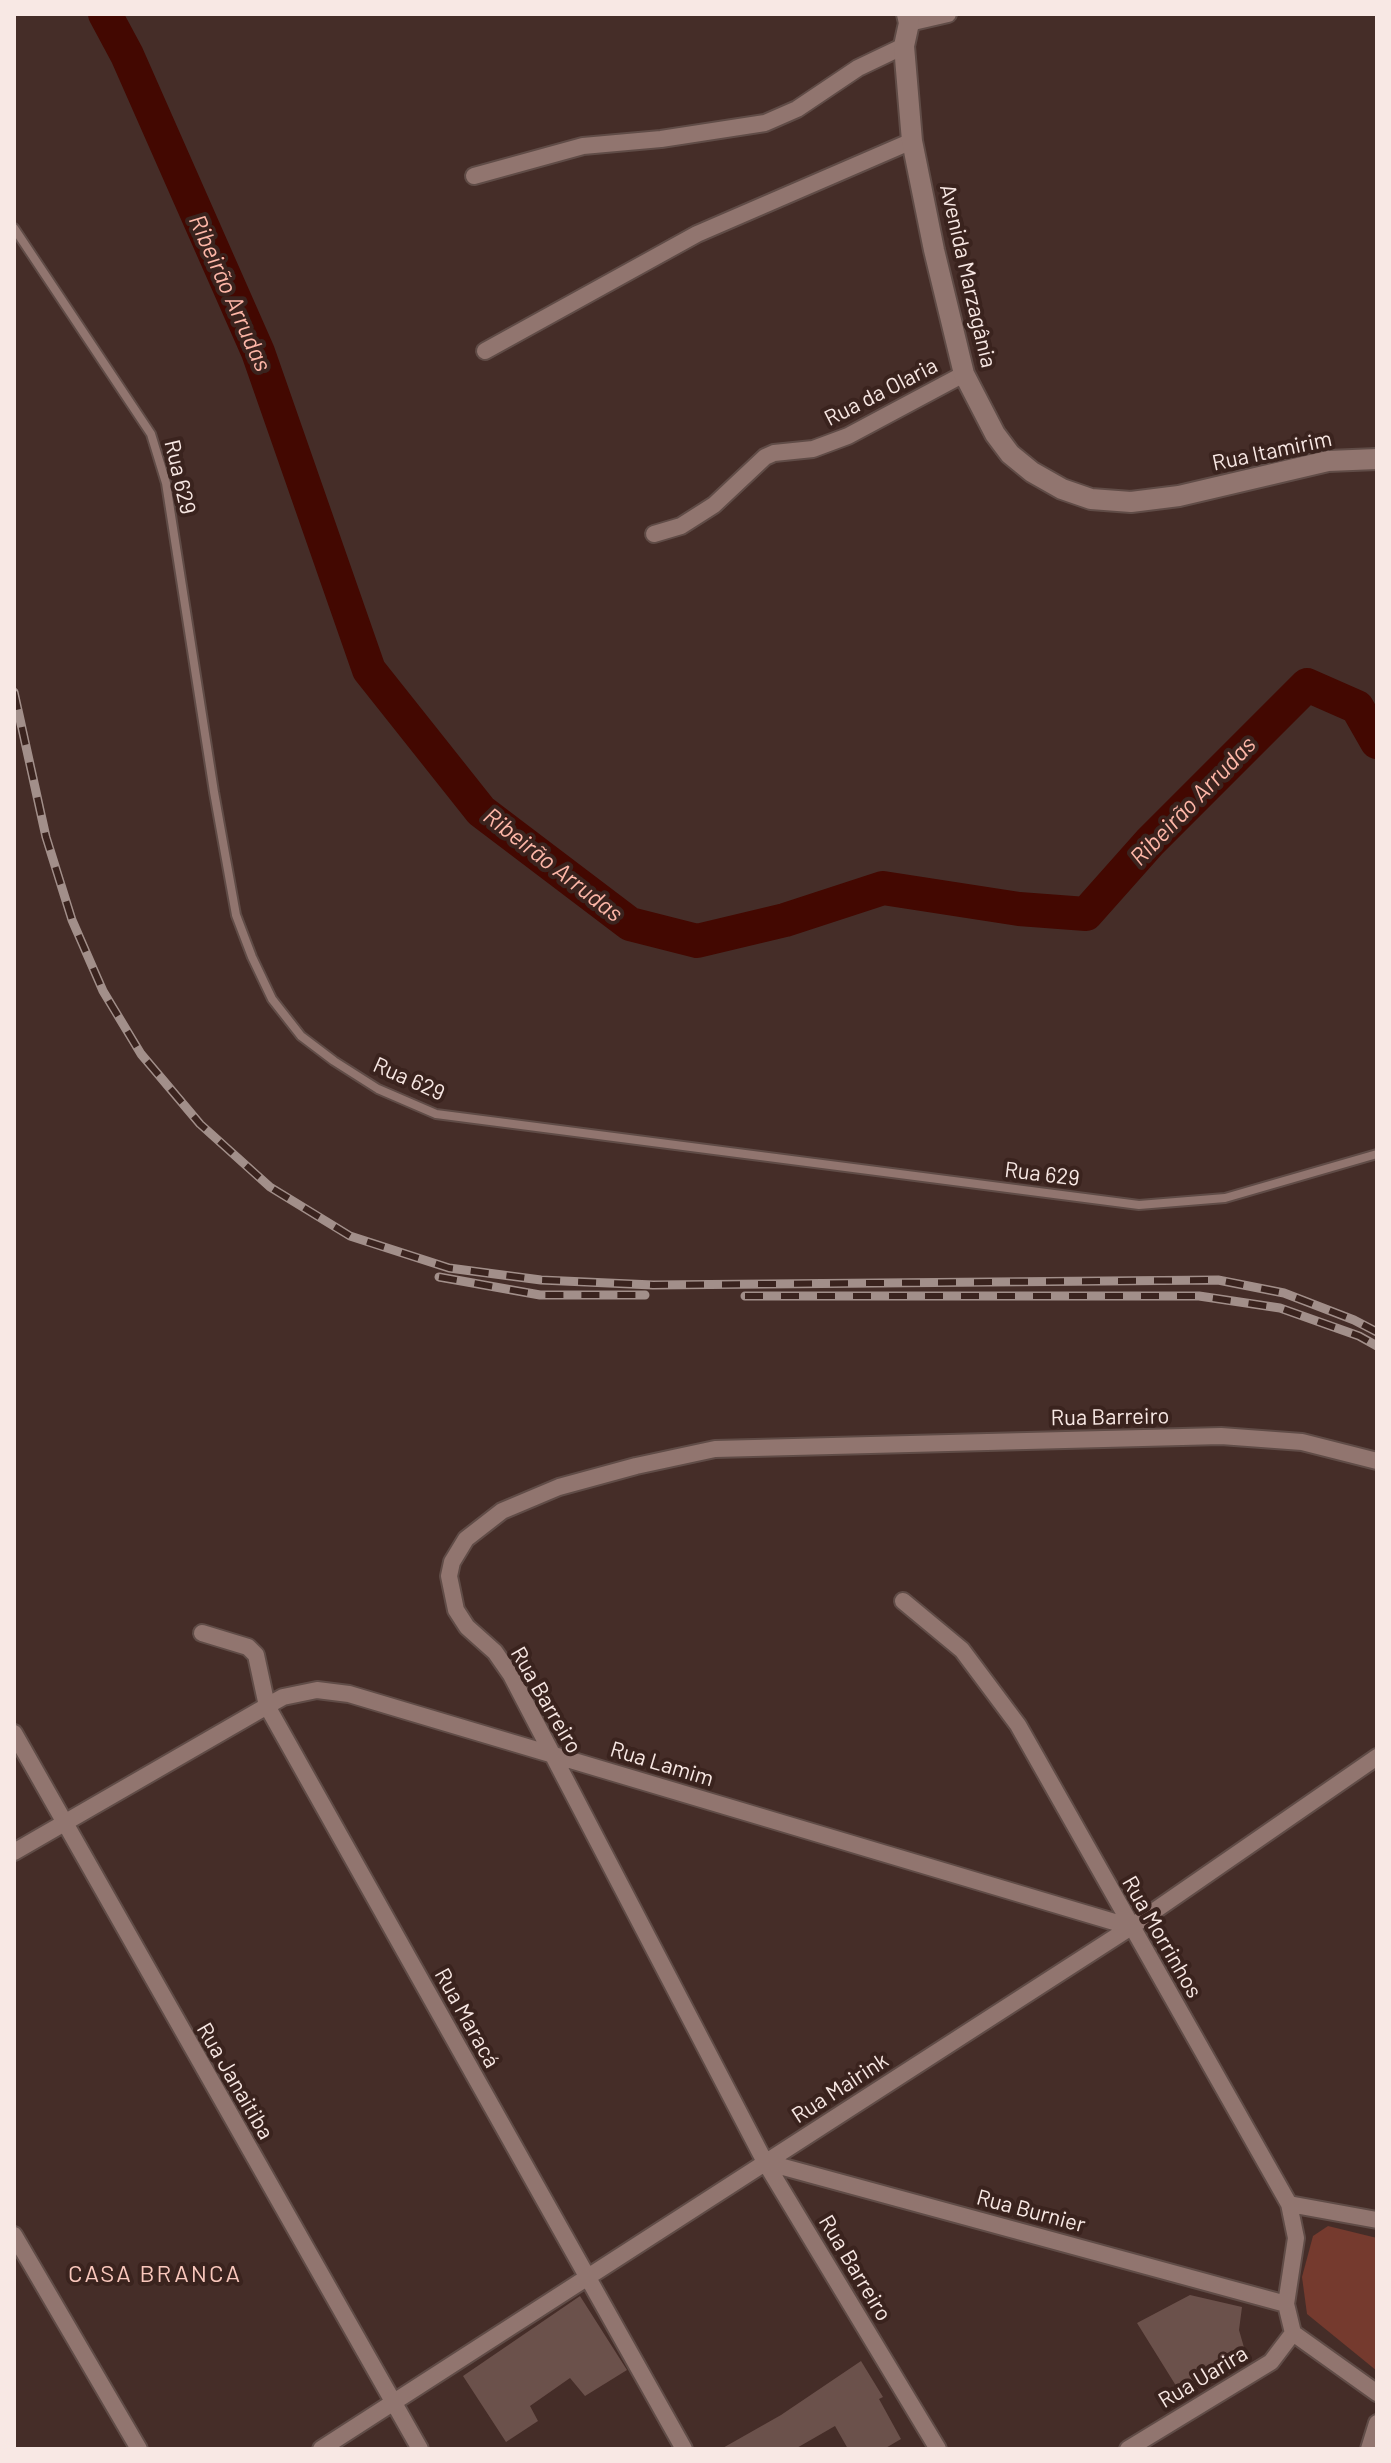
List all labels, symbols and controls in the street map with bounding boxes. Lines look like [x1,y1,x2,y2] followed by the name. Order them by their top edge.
[934,182,1002,370] street label: Avenida Marzagânia
[183,210,277,376] water label: Ribeirão Arrudas
[820,352,942,432] street label: Rua da Olaria
[1210,425,1334,477] street label: Rua Itamirim
[159,437,201,517] street label: Rua 629
[1124,730,1262,872] water label: Ribeirão Arrudas
[478,802,628,928] water label: Ribeirão Arrudas
[369,1052,449,1106] street label: Rua 629
[1003,1156,1081,1192] street label: Rua 629
[1050,1403,1170,1431] street label: Rua Barreiro
[505,1642,587,1758] street label: Rua Barreiro
[607,1736,717,1792] street label: Rua Lamim
[1116,1871,1208,2003] street label: Rua Morrinhos
[429,1964,505,2072] street label: Rua Maracá
[191,2018,279,2144] street label: Rua Janaitiba
[787,2047,893,2129] street label: Rua Mairink
[974,2184,1088,2238] street label: Rua Burnier
[813,2210,897,2326] street label: Rua Barreiro
[68,2260,242,2288] district label: CASA BRANCA
[1154,2340,1252,2414] street label: Rua Uarira

